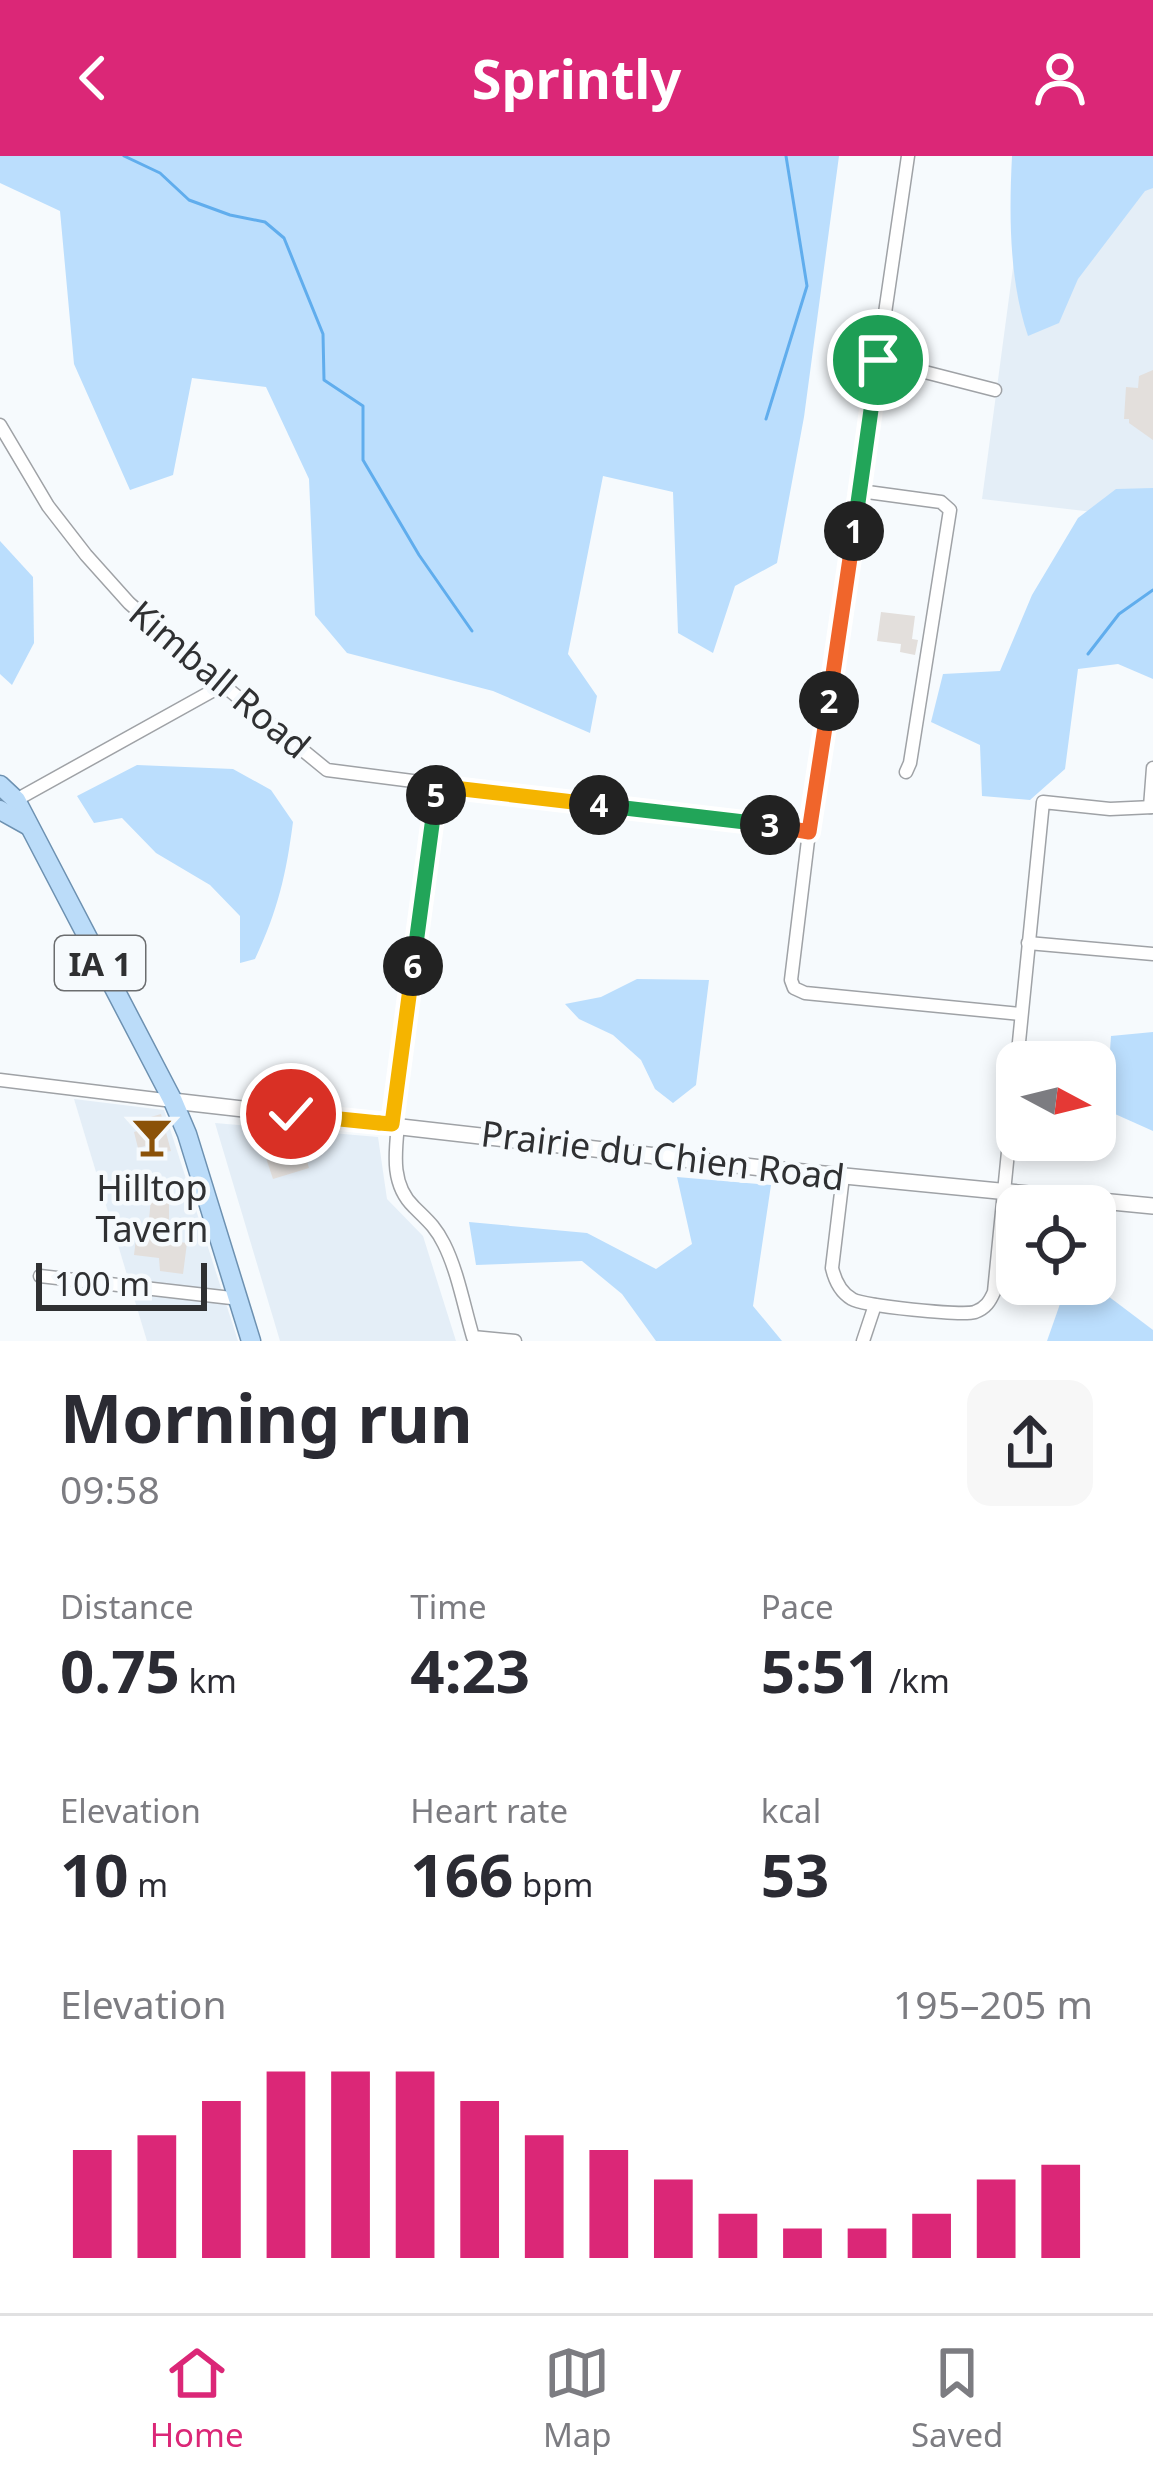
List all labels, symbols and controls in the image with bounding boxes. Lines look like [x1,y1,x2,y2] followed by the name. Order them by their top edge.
[472,41,681,115] text: Sprintly
[60,45,126,111] icon: back
[1027,45,1093,111] icon: person
[827,309,929,411] pin
[845,327,911,393] icon: arrive
[824,501,884,561] pin: 1
[845,508,863,553] text: 1
[119,589,321,769] street label: Kimball Road
[799,671,859,731] pin: 2
[820,678,838,723] text: 2
[406,765,466,825] pin: 5
[427,772,445,817] text: 5
[569,775,629,835] pin: 4
[590,782,608,827] text: 4
[740,795,800,855] pin: 3
[761,802,779,847] text: 3
[55,936,145,990] road number: IA 1
[383,936,443,996] pin: 6
[404,943,422,988] text: 6
[996,1041,1116,1161] north arrow
[996,1041,1116,1305] map controls
[240,1063,342,1165] pin
[258,1081,324,1147] icon: check
[479,1108,847,1202] street label: Prairie du Chien Road
[129,1114,175,1160] bar icon: Hilltop Tavern
[95,1163,209,1253] place label: Hilltop Tavern
[996,1185,1116,1305] button: locate
[36,1257,207,1310] scale bar
[54,1261,150,1306] text: 100 m
[60,1372,473,1462] text: Morning run
[967,1380,1093,1506] button: share
[60,1462,160,1515] text: 09:58
[60,1584,194,1629] text: Distance
[410,1584,487,1629] text: Time
[761,1584,834,1629] text: Pace
[60,1629,180,1711] text: 0.75
[410,1629,530,1711] text: 4:23
[761,1629,880,1711] text: 5:51
[180,1658,237,1703] text: km
[880,1658,950,1703] text: /km
[60,1788,201,1833] text: Elevation
[410,1788,568,1833] text: Heart rate
[761,1788,821,1833] text: kcal
[60,1833,129,1915] text: 10
[410,1833,513,1915] text: 166
[761,1833,829,1915] text: 53
[129,1862,168,1907] text: m
[513,1862,593,1907] text: bpm
[60,1977,227,2030] text: Elevation
[893,1977,1093,2030] text: 195–205 m
[150,2340,244,2457] tab: Home
[543,2340,612,2457] tab: Map
[911,2340,1003,2457] tab: Saved

